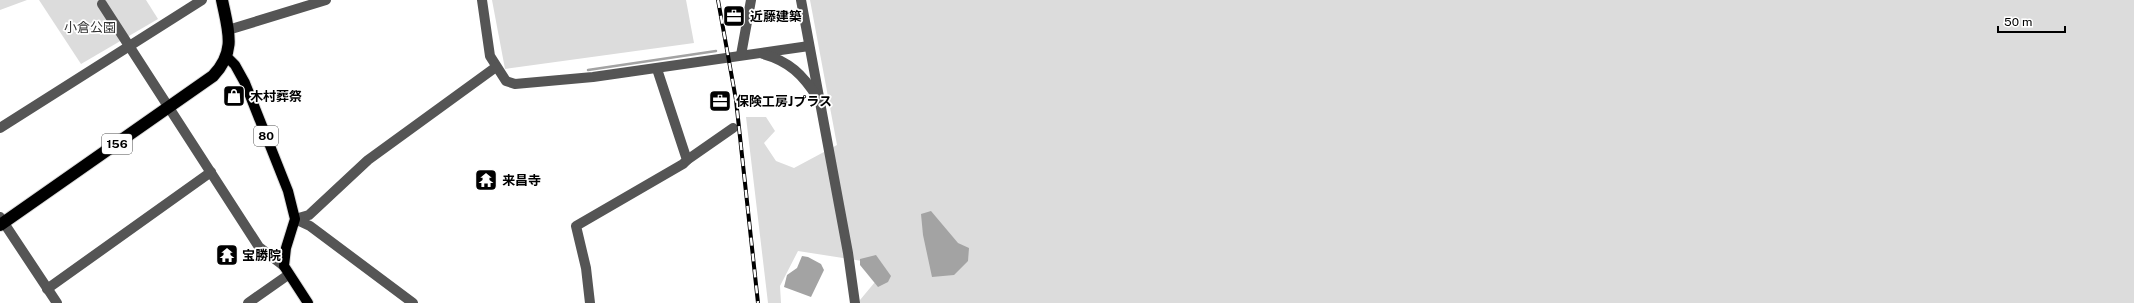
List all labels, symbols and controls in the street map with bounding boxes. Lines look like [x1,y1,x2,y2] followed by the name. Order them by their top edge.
[721,3,747,29] office icon: 近藤建築
[1998,8,2065,34] scale bar
[750,9,802,24] place label: 近藤建築
[2004,15,2032,29] text: 50 m
[64,20,116,35] park label: 小倉公園
[221,83,247,109] shop icon: 木村葬祭
[707,88,733,114] office icon: 保険工房Jプラス
[250,89,302,104] place label: 木村葬祭
[736,94,832,109] place label: 保険工房Jプラス
[254,126,278,146] road number: 80
[102,134,132,154] road number: 156
[473,167,499,193] temple icon: 来昌寺
[502,173,541,188] place label: 来昌寺
[214,242,240,268] temple icon: 宝勝院
[242,248,281,263] place label: 宝勝院

